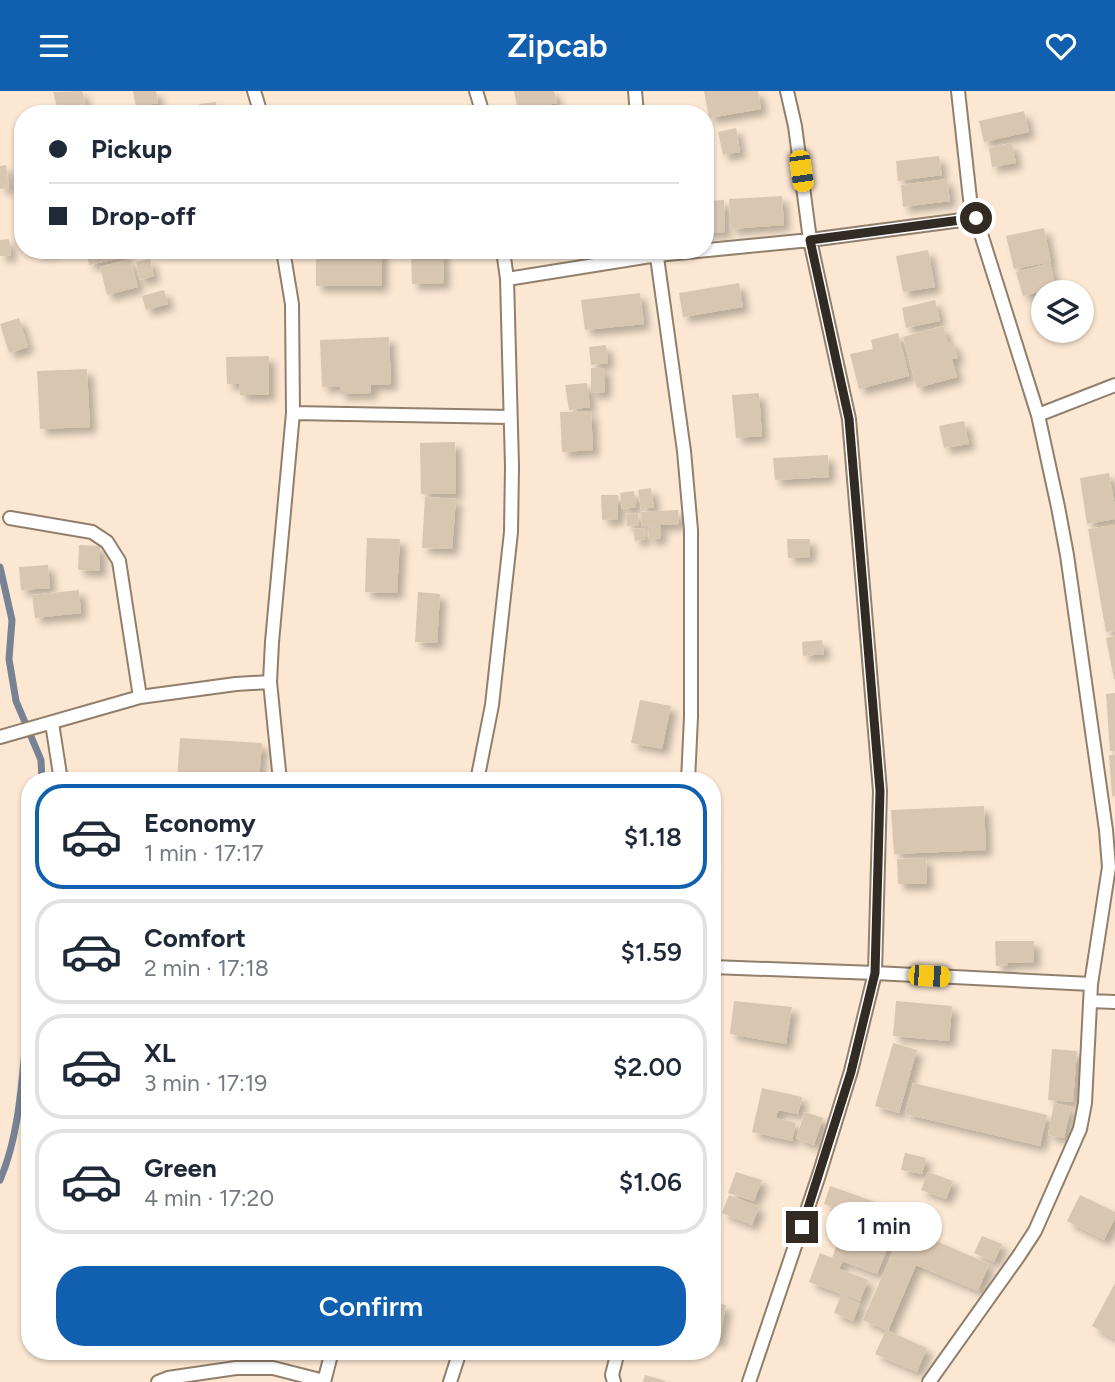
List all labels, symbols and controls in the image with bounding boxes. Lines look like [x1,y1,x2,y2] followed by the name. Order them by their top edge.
[35,27,73,65] icon: menu
[507,27,608,65] text: Zipcab
[1042,27,1080,65] icon: heart
[91,133,172,165] text: Pickup
[788,149,815,193] car
[91,200,196,232] text: Drop-off
[960,202,992,234] route start
[1031,280,1094,343] map controls
[1031,280,1094,343] button: layers
[60,805,123,868] icon: car
[144,807,256,839] text: Economy
[624,821,682,853] text: $1.18
[144,839,264,867] text: 1 min · 17:17
[60,920,123,983] icon: car
[144,922,246,954] text: Comfort
[621,936,682,968] text: $1.59
[144,954,269,982] text: 2 min · 17:18
[908,964,951,988] car
[60,1035,123,1098] icon: car
[144,1037,176,1069] text: XL
[613,1051,682,1083] text: $2.00
[144,1069,267,1097] text: 3 min · 17:19
[60,1150,123,1213] icon: car
[144,1152,217,1184] text: Green
[619,1166,682,1198] text: $1.06
[144,1184,274,1212] text: 4 min · 17:20
[826,1203,942,1251] callout: 1 min
[786,1211,818,1243] route end
[857,1212,911,1240] text: 1 min
[56,1266,686,1346] button: Confirm

